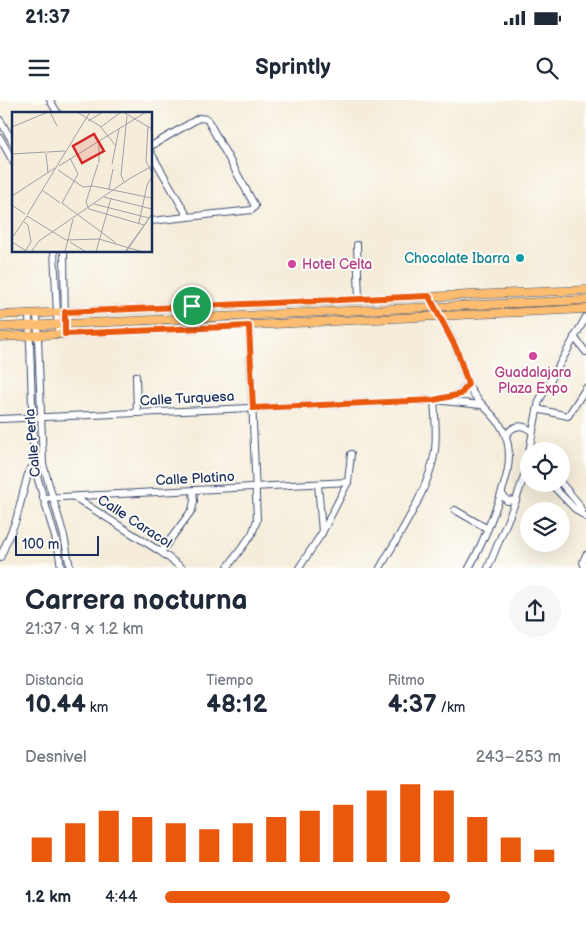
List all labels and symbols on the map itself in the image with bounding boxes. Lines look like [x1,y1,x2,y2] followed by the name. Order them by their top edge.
[12,112,152,252] inset map
[404,250,510,267] place label: Chocolate Ibarra
[514,252,526,264] marker: Chocolate Ibarra
[302,256,372,273] place label: Hotel Celta
[286,258,298,270] marker: Hotel Celta
[171,285,213,327] pin
[527,350,539,362] marker: Guadalajara Plaza Expo
[494,364,572,397] place label: Guadalajara Plaza Expo
[139,388,235,409] street label: Calle Turquesa
[21,408,44,478] street label: Calle Perla
[155,468,235,489] street label: Calle Platino
[94,491,175,552] street label: Calle Caracol
[15,532,99,556] scale bar

